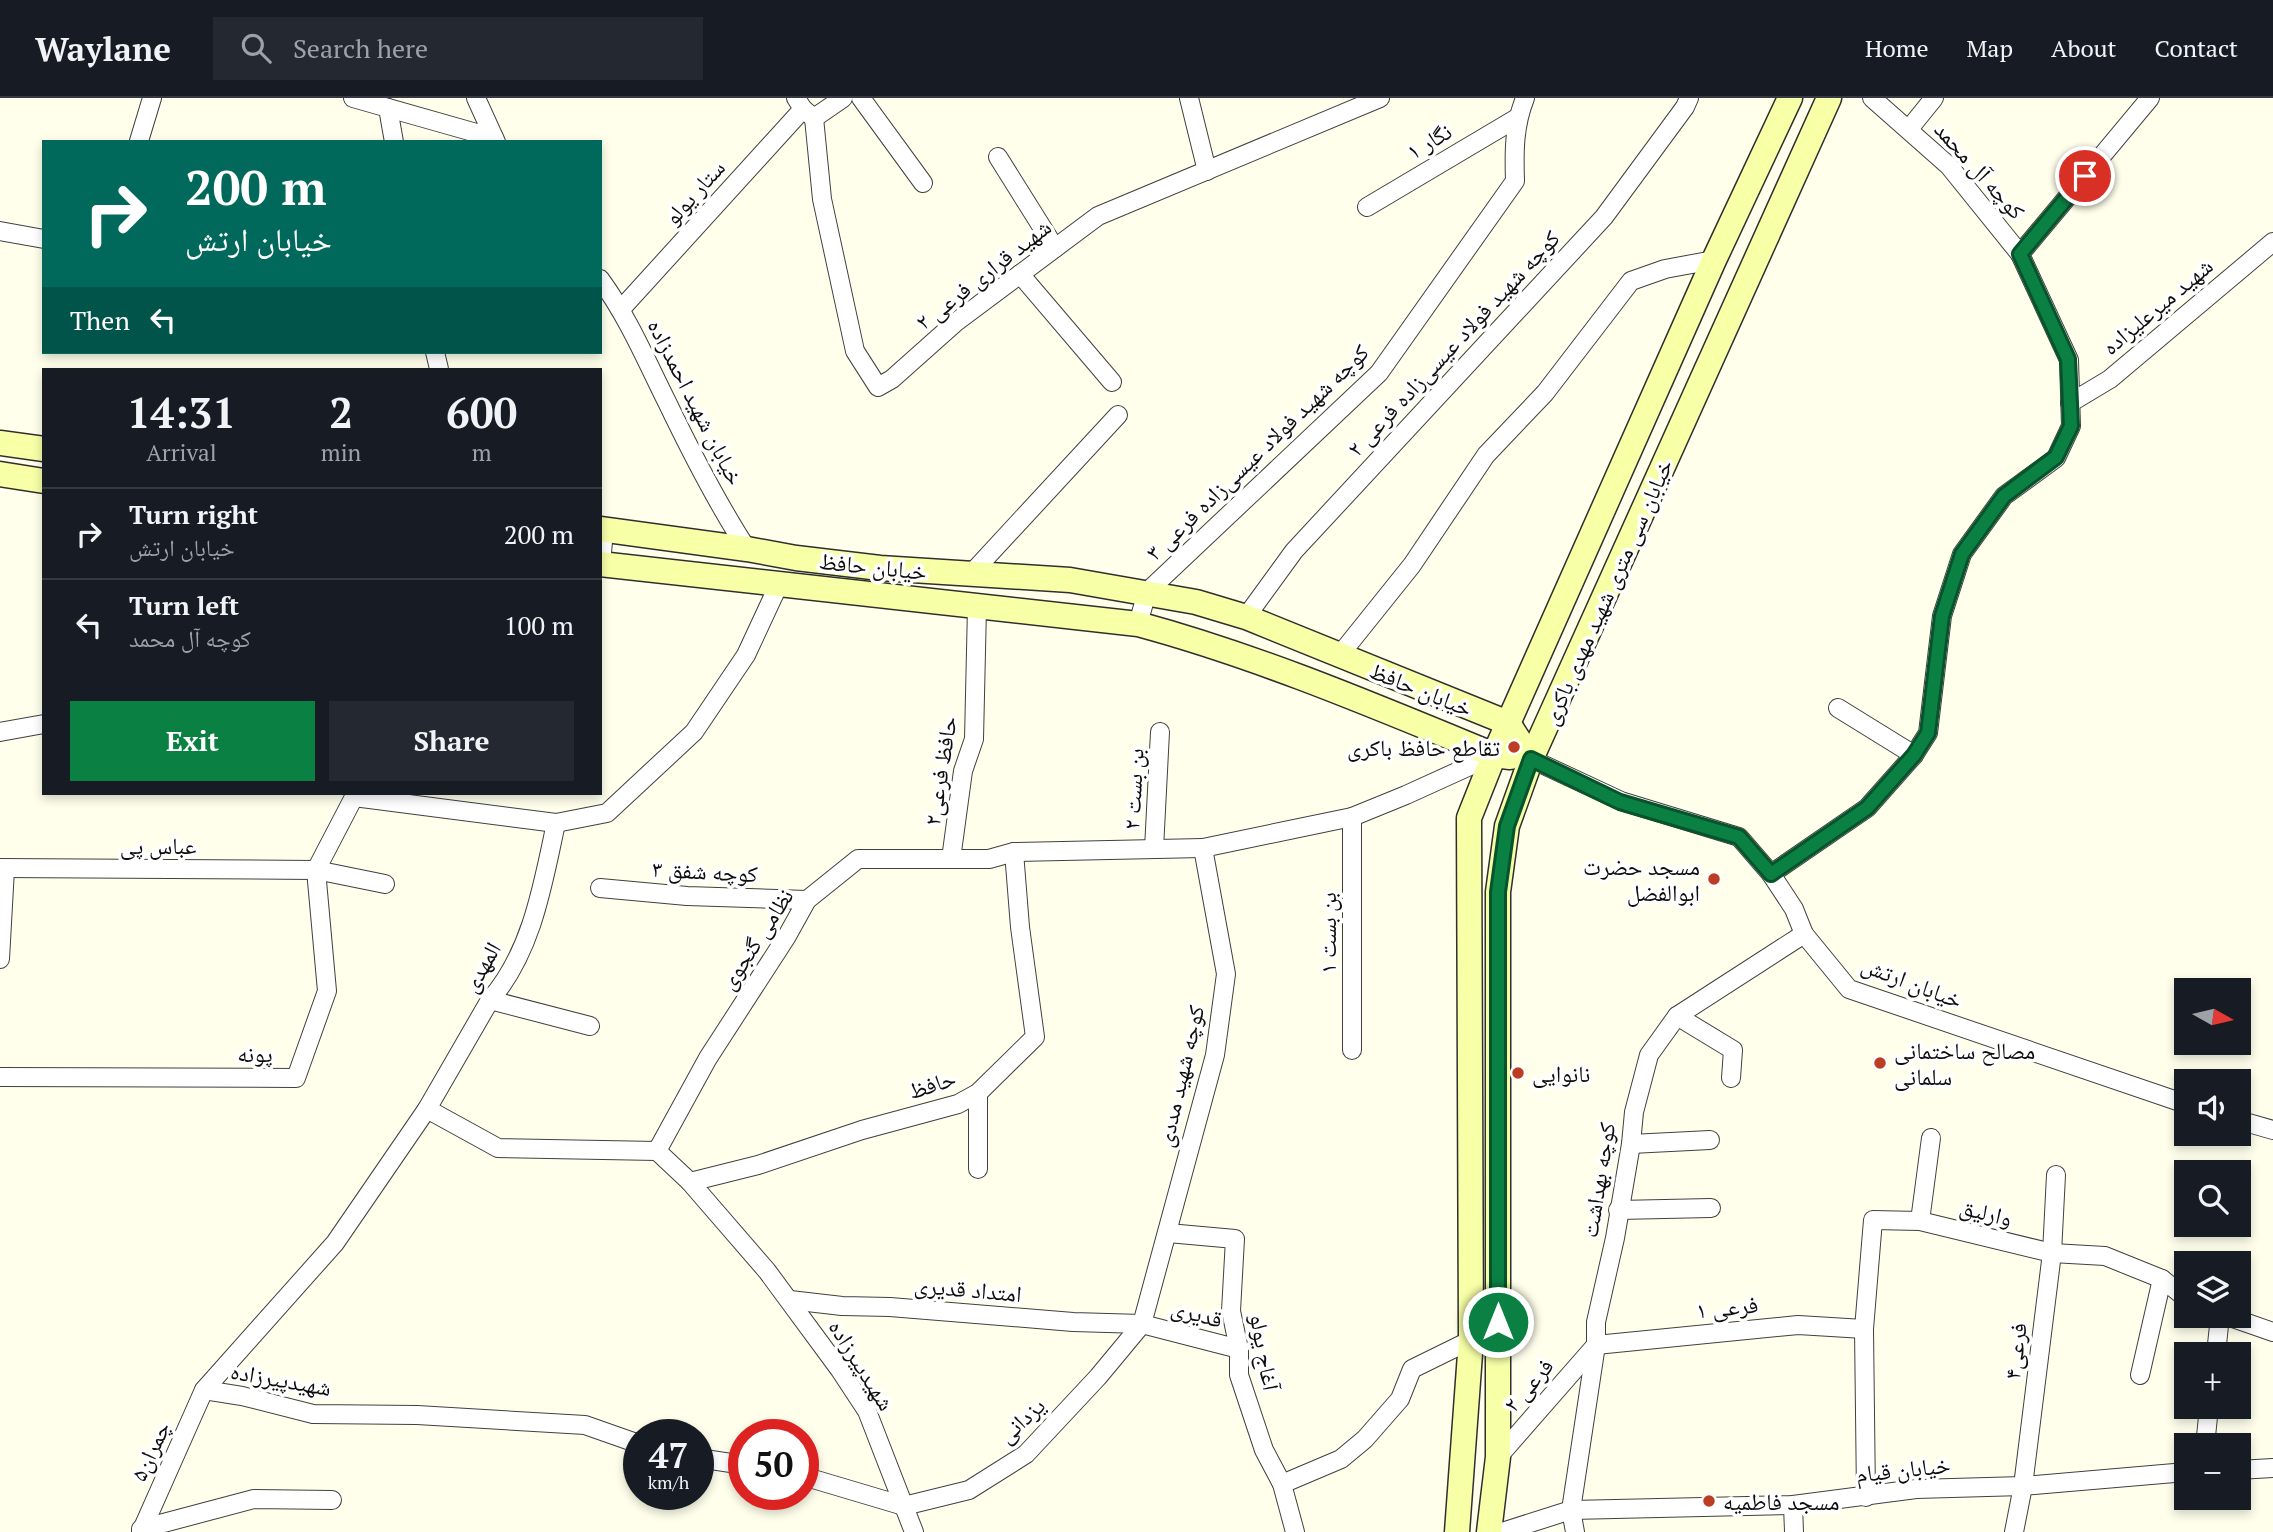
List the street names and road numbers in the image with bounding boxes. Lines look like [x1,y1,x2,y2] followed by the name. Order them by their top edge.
[1928,114,2033,226] street label: کوچه آل محمد
[1401,115,1457,167] street label: نگار ۱
[656,153,732,231] street label: ستار یولو
[909,211,1057,337] street label: شهید قراری فرعی ۲
[1340,223,1567,463] street label: کوچه شهید فولاد عیسی‌زاده فرعی ۲
[2095,250,2219,362] street label: شهید میرعلیزاده
[641,314,751,490] street label: خیابان شهید احمدزاده
[1139,337,1376,567] street label: کوچه شهید فولاد عیسی‌زاده فرعی ۳
[1534,454,1680,730] street label: خیابان سی متری شهید مهدی باکری
[818,545,928,587] street label: خیابان حافظ
[1365,654,1477,724] street label: خیابان حافظ
[916,714,964,828] street label: حافظ فرعی۲
[1115,747,1151,831] street label: بن بست ۲
[120,830,197,861] street label: عباس پی
[651,853,759,889] street label: کوچه شفق ۳
[712,882,800,996] street label: نظامی گنجوی
[1312,892,1343,974] street label: بن بست ۱
[454,936,508,998] street label: المهدی
[1857,949,1967,1015] street label: خیابان ارتش
[1149,1002,1211,1150] street label: کوچه شهید مددی
[237,1038,273,1069] street label: پونه
[904,1062,960,1106] street label: حافظ
[1574,1120,1622,1240] street label: کوچه بهداشت
[1957,1191,2015,1233] street label: وارلیق
[913,1269,1023,1309] street label: امتداد قدیری
[1694,1288,1760,1326] street label: فرعی ۱
[1168,1291,1226,1335] street label: قدیری
[1243,1311,1287,1394] street label: آغاج یولو
[822,1314,902,1416] street label: شهیدپیرزاده
[1996,1321,2034,1381] street label: فرعی۴
[1496,1351,1560,1419] street label: فرعی ۲
[228,1355,334,1403] street label: شهیدپیرزاده
[991,1390,1051,1450] street label: یزدانی
[123,1416,177,1486] street label: چمران۵
[1854,1449,1952,1490] street label: خیابان قیام

